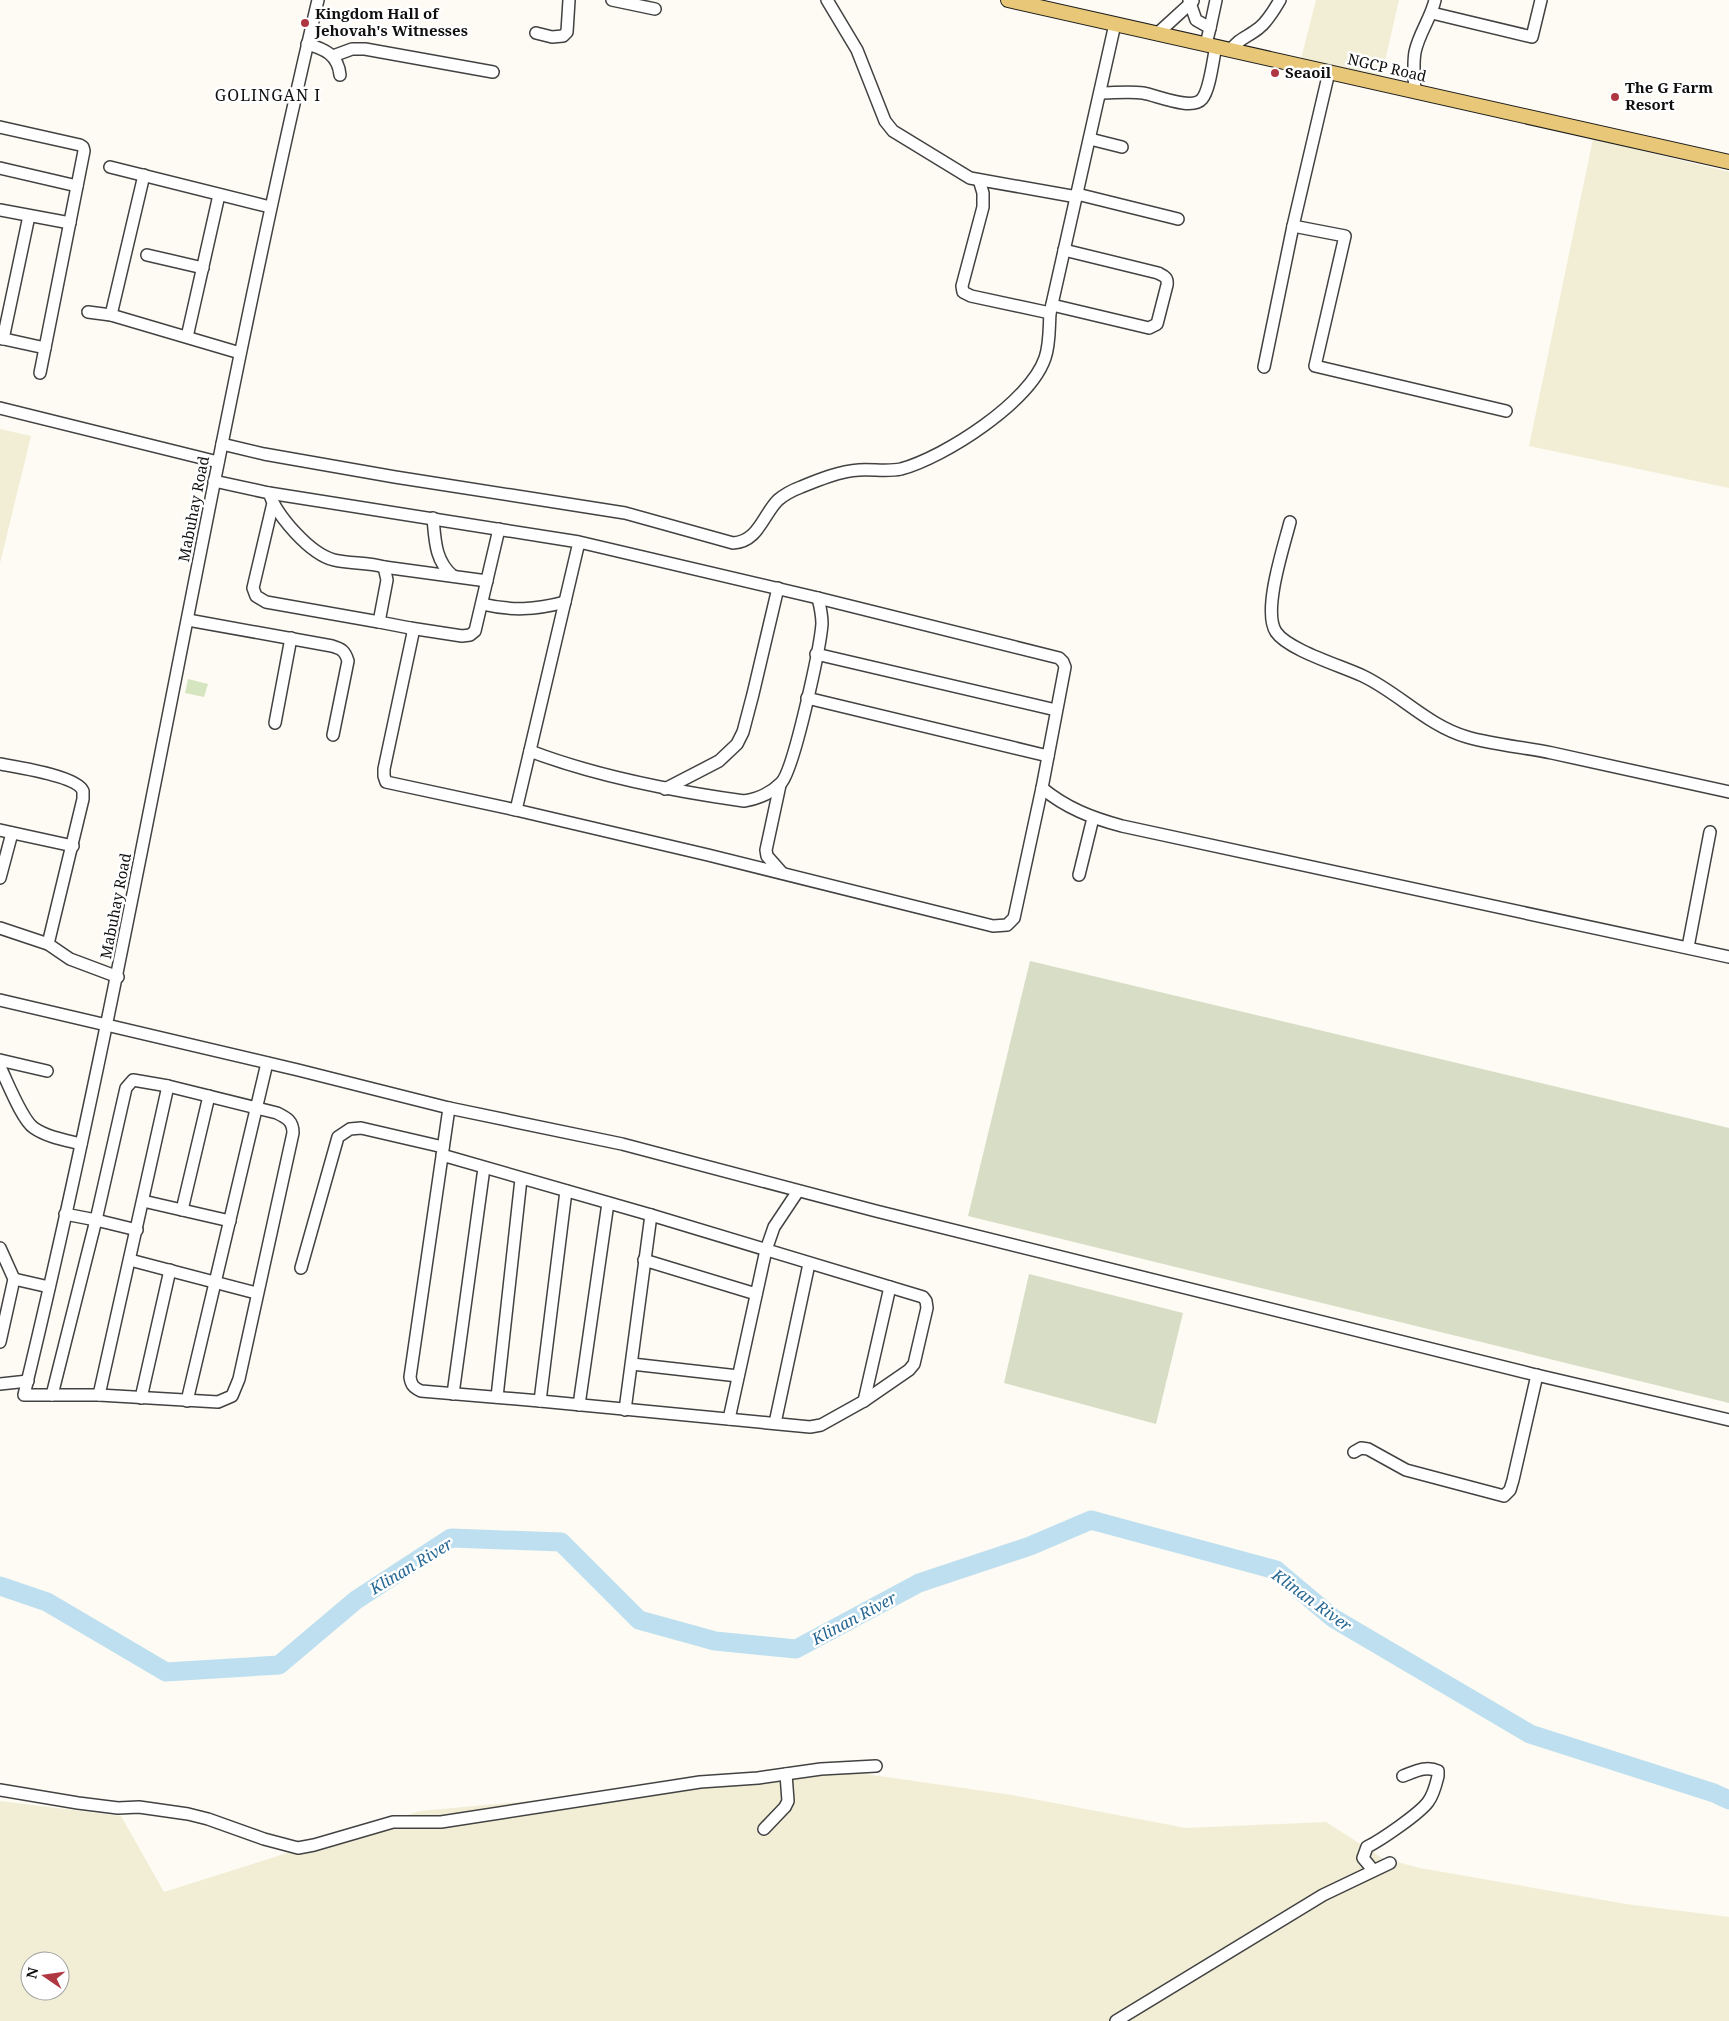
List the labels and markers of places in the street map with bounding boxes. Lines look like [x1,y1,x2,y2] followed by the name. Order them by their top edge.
[314,3,468,40] place label: Kingdom Hall of Jehovah's Witnesses
[299,17,311,29] marker: Kingdom Hall of Jehovah's Witnesses
[1285,62,1332,82] place label: Seaoil
[1269,67,1281,79] marker: Seaoil
[1625,77,1713,114] place label: The G Farm Resort
[1609,91,1621,103] marker: The G Farm Resort

